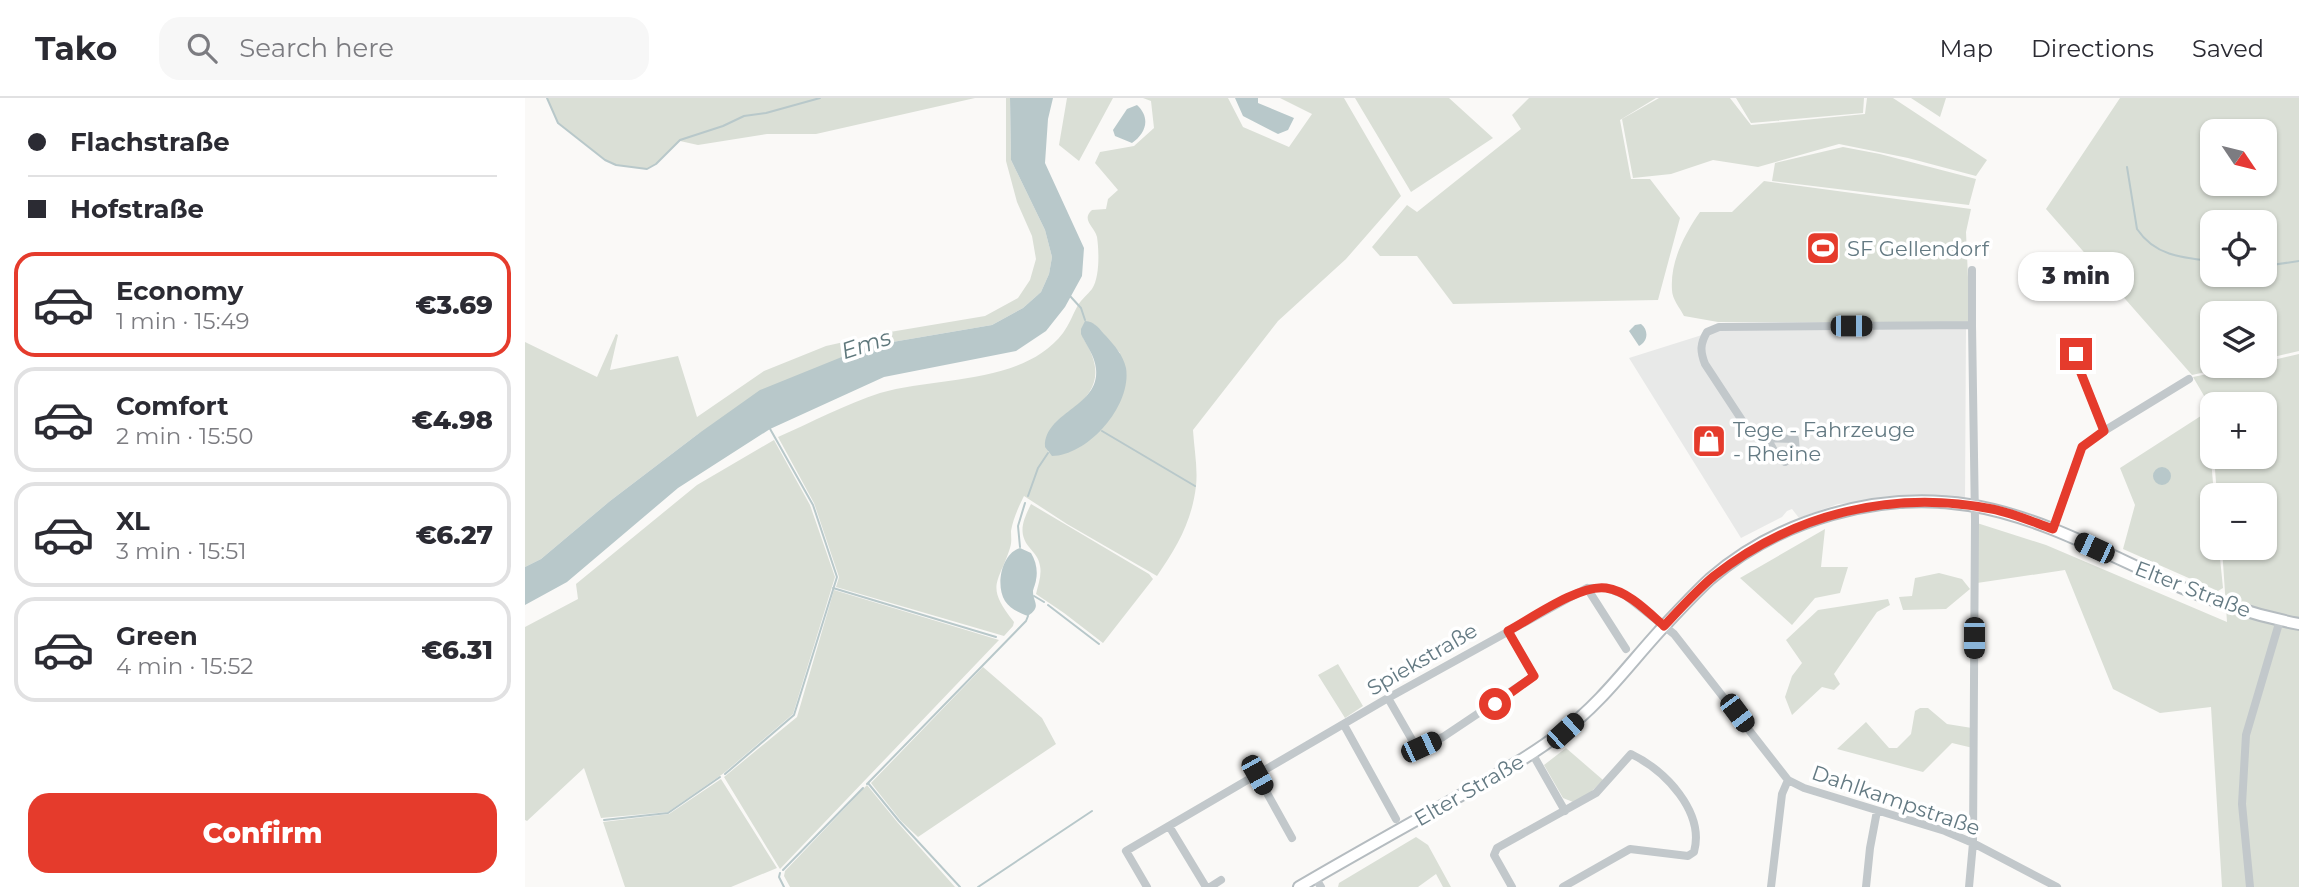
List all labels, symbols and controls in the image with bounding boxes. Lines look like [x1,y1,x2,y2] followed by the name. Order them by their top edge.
[159,17,649,80] search box
[35,28,117,68] text: Tako
[183,29,221,67] icon: search
[239,32,394,64] text: Search here
[1940,34,1993,63] text: Map
[2031,34,2154,63] text: Directions
[2192,34,2264,63] text: Saved
[2200,119,2277,196] north arrow
[2200,119,2277,560] map controls
[70,126,230,158] text: Flachstraße
[70,193,204,225] text: Hofstraße
[2200,210,2277,287] button: locate
[1804,229,1842,267] sports icon: SF Gellendorf
[1847,236,1990,261] place label: SF Gellendorf
[2018,252,2134,302] callout: 3 min
[2042,262,2110,290] text: 3 min
[32,273,95,336] icon: car
[116,275,243,307] text: Economy
[415,289,493,321] text: €3.69
[2200,301,2277,378] button: layers
[116,307,250,335] text: 1 min · 15:49
[1831,316,1873,337] car
[837,323,895,365] water label: Ems
[2060,338,2092,370] route end
[32,388,95,451] icon: car
[116,390,228,422] text: Comfort
[2200,392,2277,469] button: +
[412,404,493,436] text: €4.98
[1733,417,1915,466] place label: Tege - Fahrzeuge - Rheine
[116,422,254,450] text: 2 min · 15:50
[1690,422,1728,460] shop icon: Tege - Fahrzeuge - Rheine
[2200,483,2277,560] button: −
[32,503,95,566] icon: car
[116,505,150,537] text: XL
[415,519,493,551] text: €6.27
[2071,530,2118,566] car
[116,537,247,565] text: 3 min · 15:51
[2131,555,2255,623] street label: Elter Straße
[1362,617,1482,701] street label: Spiekstraße
[1964,617,1985,659] car
[32,618,95,681] icon: car
[116,620,198,652] text: Green
[421,634,493,666] text: €6.31
[116,652,253,680] text: 4 min · 15:52
[1479,688,1511,720] route start
[1716,690,1759,736] car
[1543,709,1588,753] car
[1398,729,1445,765] car
[1410,749,1528,831] street label: Elter Straße
[1238,752,1277,798] car
[1809,759,1983,841] street label: Dahlkampstraße
[28,793,497,873] button: Confirm

